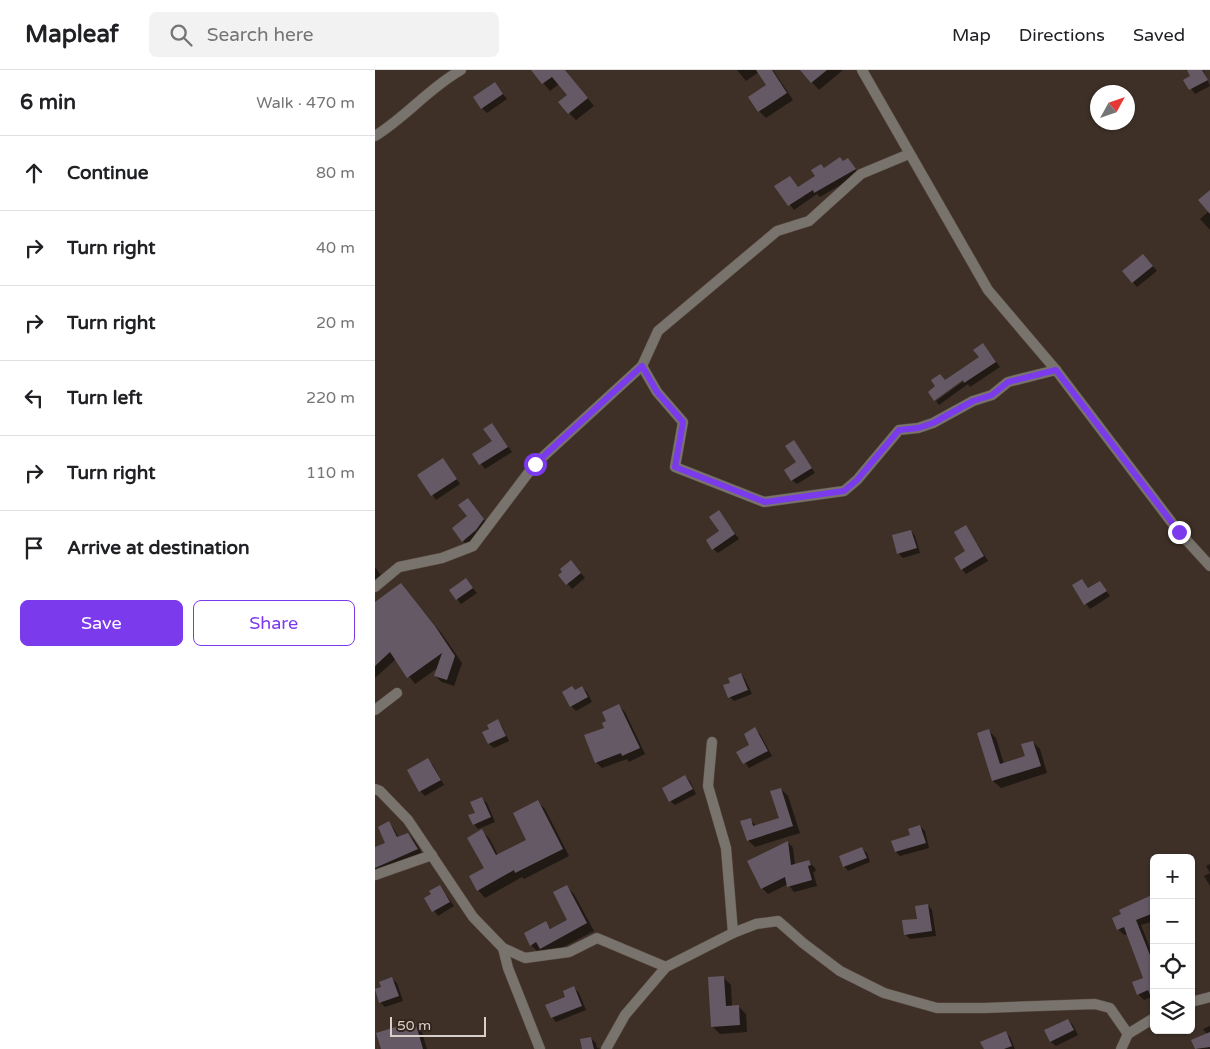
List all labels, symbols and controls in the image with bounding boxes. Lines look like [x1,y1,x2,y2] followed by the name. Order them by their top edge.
[149,12,499,57] search box
[25,20,119,49] text: Mapleaf
[167,21,195,49] icon: search
[207,24,314,46] text: Search here
[952,24,991,46] text: Map
[1019,24,1105,46] text: Directions
[1133,24,1185,46] text: Saved
[1090,85,1135,130] north arrow
[20,90,76,115] text: 6 min
[256,93,355,113] text: Walk · 470 m
[20,159,48,187] icon: ahead
[67,162,149,184] text: Continue
[316,163,355,183] text: 80 m
[20,234,48,262] icon: right
[67,237,155,259] text: Turn right
[316,238,355,258] text: 40 m
[20,309,48,337] icon: right
[67,312,155,334] text: Turn right
[316,313,355,333] text: 20 m
[20,384,48,412] icon: left
[67,387,143,409] text: Turn left
[306,388,355,408] text: 220 m
[524,453,547,476] route start
[20,459,48,487] icon: right
[67,462,155,484] text: Turn right
[306,463,355,483] text: 110 m
[1168,521,1191,544] route end
[20,534,48,562] icon: arrive
[67,537,250,559] text: Arrive at destination
[20,600,183,646] button: Save
[193,600,355,646] button: Share
[1150,854,1195,1034] map controls
[1150,854,1195,899] button: +
[1150,899,1195,944] button: −
[1150,944,1195,989] button: locate
[1150,989,1195,1034] button: layers
[390,1014,486,1037] scale bar
[397,1017,431,1034] text: 50 m

